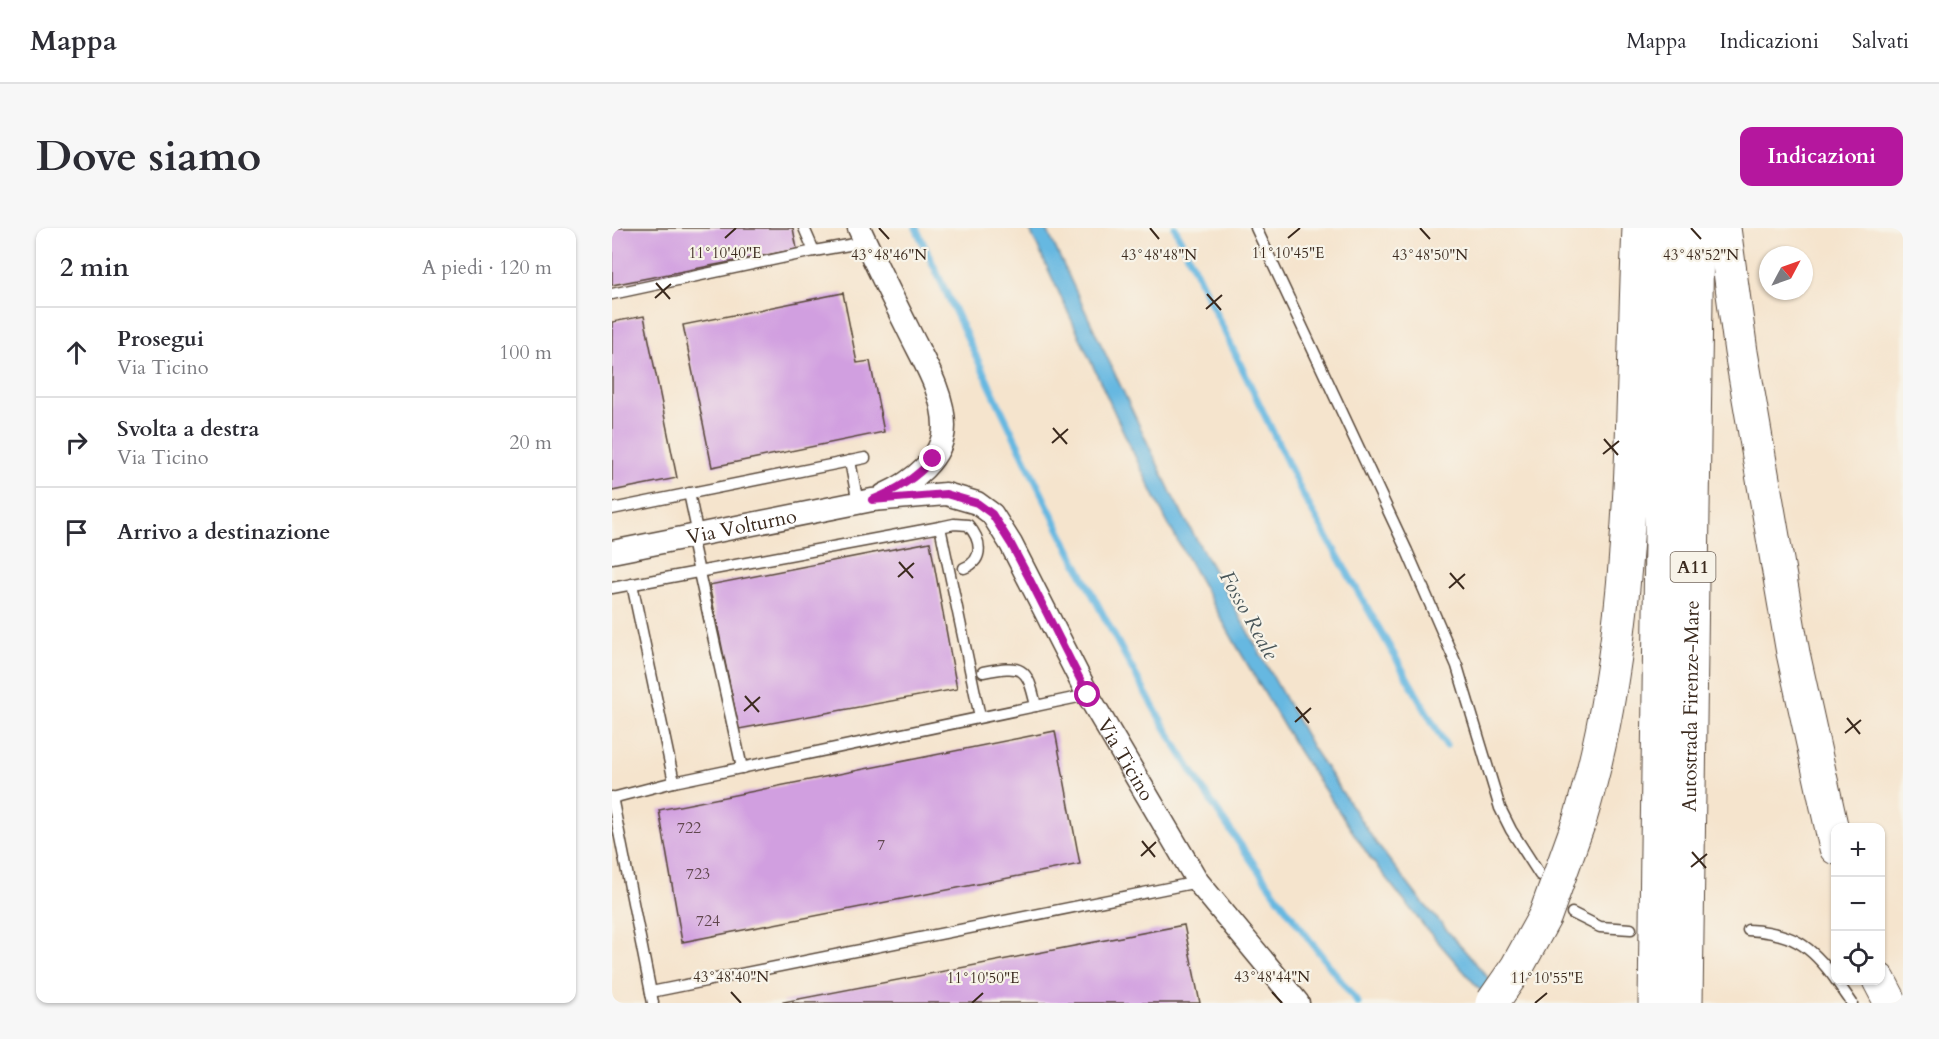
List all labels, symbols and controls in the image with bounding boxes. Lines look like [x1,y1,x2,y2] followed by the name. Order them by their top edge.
[30,22,117,60] text: Mappa
[1626,27,1686,56] text: Mappa
[1719,27,1819,56] text: Indicazioni
[1852,27,1909,56] text: Salvati
[1740,127,1903,186] button: Indicazioni
[36,128,261,185] text: Dove siamo
[689,243,761,263] text: 11°10'40"E
[1252,243,1324,263] text: 11°10'45"E
[851,245,927,265] text: 43°48'46"N
[1121,245,1197,265] text: 43°48'48"N
[1392,245,1468,265] text: 43°48'50"N
[1663,245,1739,265] text: 43°48'52"N
[1759,246,1813,300] north arrow
[60,250,129,285] text: 2 min
[422,254,552,281] text: A piedi · 120 m
[117,324,204,354] text: Prosegui
[60,336,93,369] icon: ahead
[499,339,552,366] text: 100 m
[117,354,209,381] text: Via Ticino
[117,414,259,444] text: Svolta a destra
[60,426,93,459] icon: right
[509,429,552,456] text: 20 m
[117,444,209,471] text: Via Ticino
[919,445,945,471] route end
[684,502,799,551] street label: Via Volturno
[60,516,93,549] icon: arrive
[117,517,330,547] text: Arrivo a destinazione
[1670,552,1716,582] road number: A11
[1212,565,1285,666] water label: Fosso Reale
[1676,600,1706,812] street label: Autostrada Firenze-Mare
[1074,681,1100,707] route start
[1091,713,1160,806] street label: Via Ticino
[677,817,701,839] house number: 722
[1831,823,1885,985] map controls
[1831,823,1885,877] button: +
[877,834,885,856] house number: 7
[686,863,710,885] house number: 723
[1831,877,1885,931] button: −
[696,910,720,932] house number: 724
[1831,931,1885,985] button: locate
[693,967,769,987] text: 43°48'40"N
[1234,967,1310,987] text: 43°48'44"N
[947,968,1019,988] text: 11°10'50"E
[1511,968,1583,988] text: 11°10'55"E

